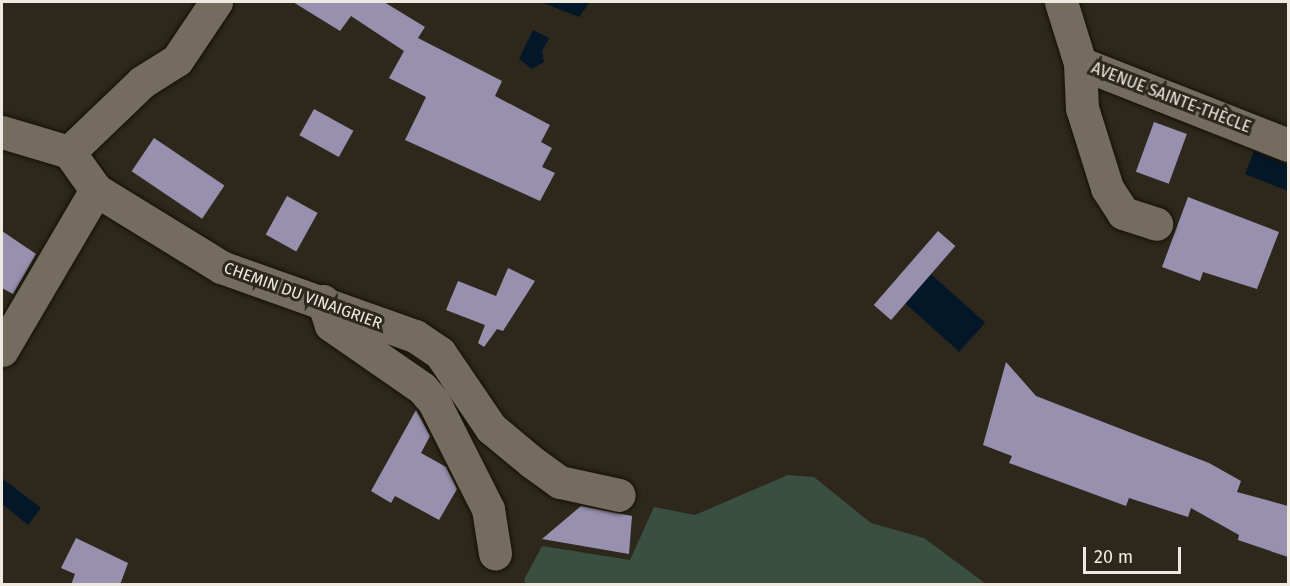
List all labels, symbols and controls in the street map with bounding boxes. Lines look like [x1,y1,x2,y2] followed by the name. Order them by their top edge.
[1089,59,1253,137] street label: AVENUE SAINTE-THÈCLE
[221,258,385,334] street label: CHEMIN DU VINAIGRIER
[1086,535,1184,573] scale bar
[1094,546,1133,568] text: 20 m

